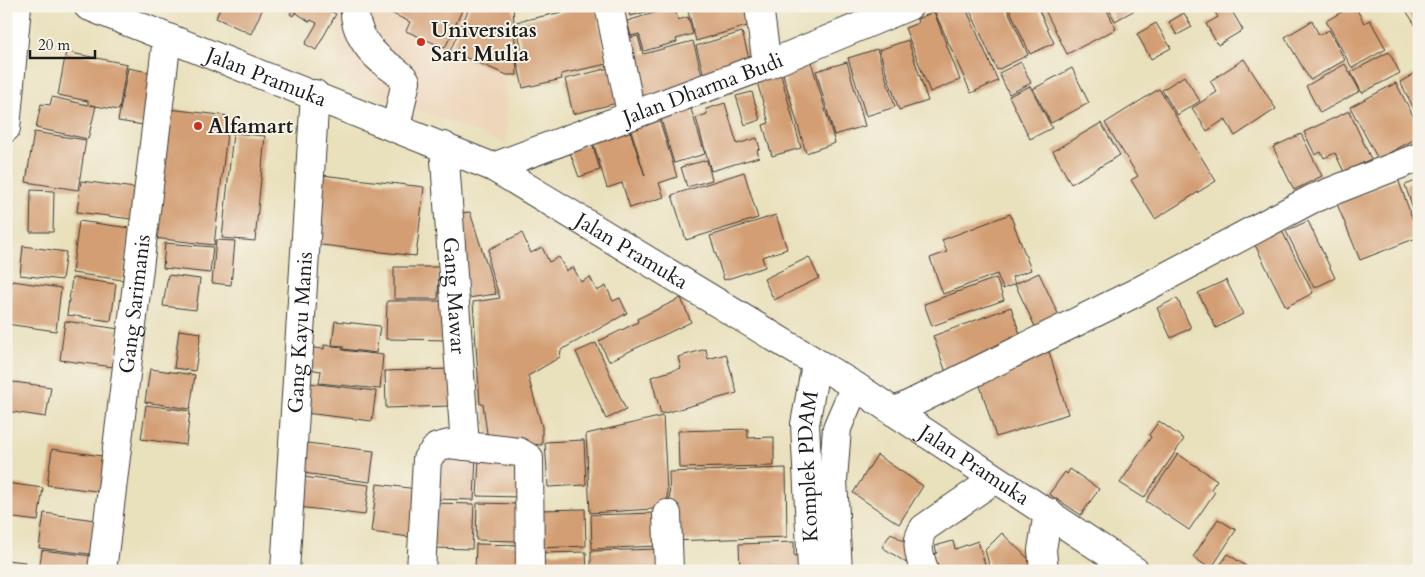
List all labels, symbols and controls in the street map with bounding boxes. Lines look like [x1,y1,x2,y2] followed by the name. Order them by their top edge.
[431,16,537,69] place label: Universitas Sari Mulia
[30,28,95,60] scale bar
[38,35,70,55] text: 20 m
[415,36,427,48] marker: Universitas Sari Mulia
[199,39,331,114] street label: Jalan Pramuka
[616,46,788,133] street label: Jalan Dharma Budi
[208,112,294,141] place label: Alfamart
[192,120,204,132] marker: Alfamart
[567,205,693,297] street label: Jalan Pramuka
[112,233,158,375] street label: Gang Sarimanis
[435,236,473,356] street label: Gang Mawar
[281,251,320,414] street label: Gang Kayu Manis
[791,388,826,543] street label: Komplek PDAM
[911,417,1035,512] street label: Jalan Pramuka

